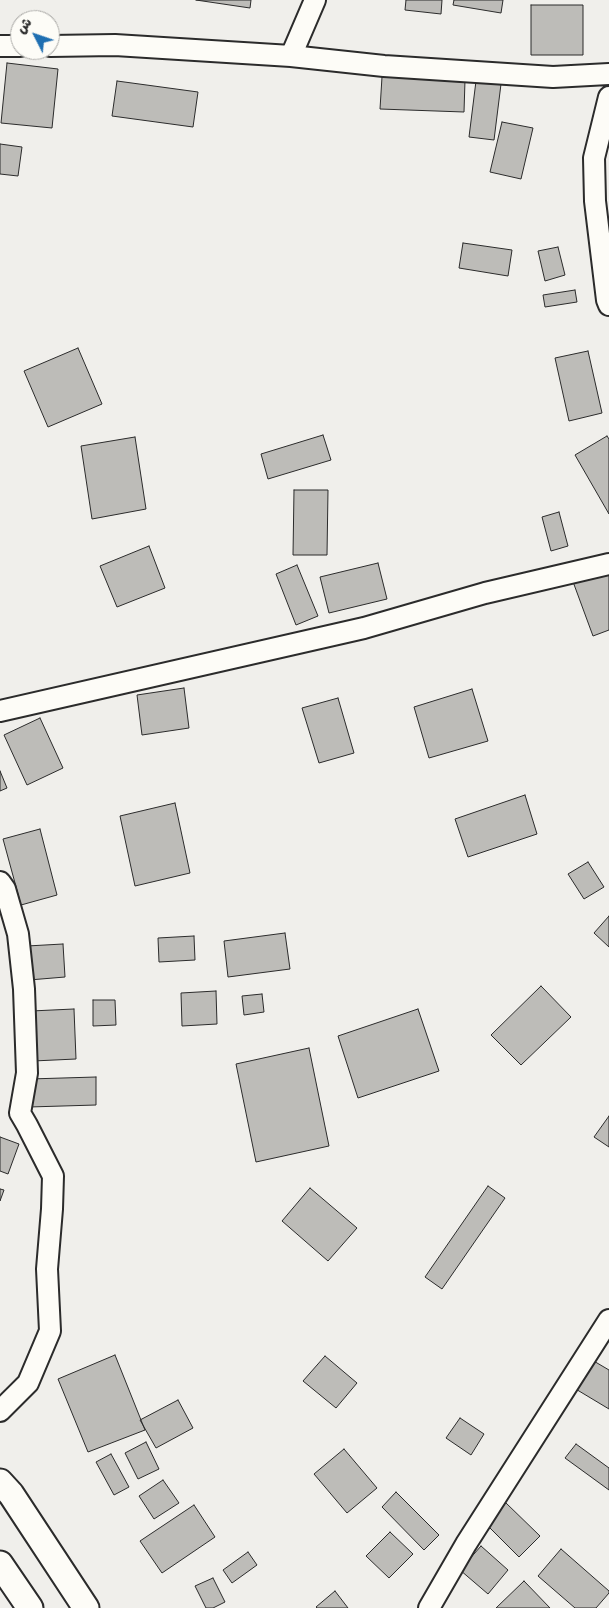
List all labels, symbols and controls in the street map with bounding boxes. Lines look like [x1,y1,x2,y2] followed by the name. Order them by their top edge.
[10,10,60,60] north arrow
[13,14,36,37] text: ش

